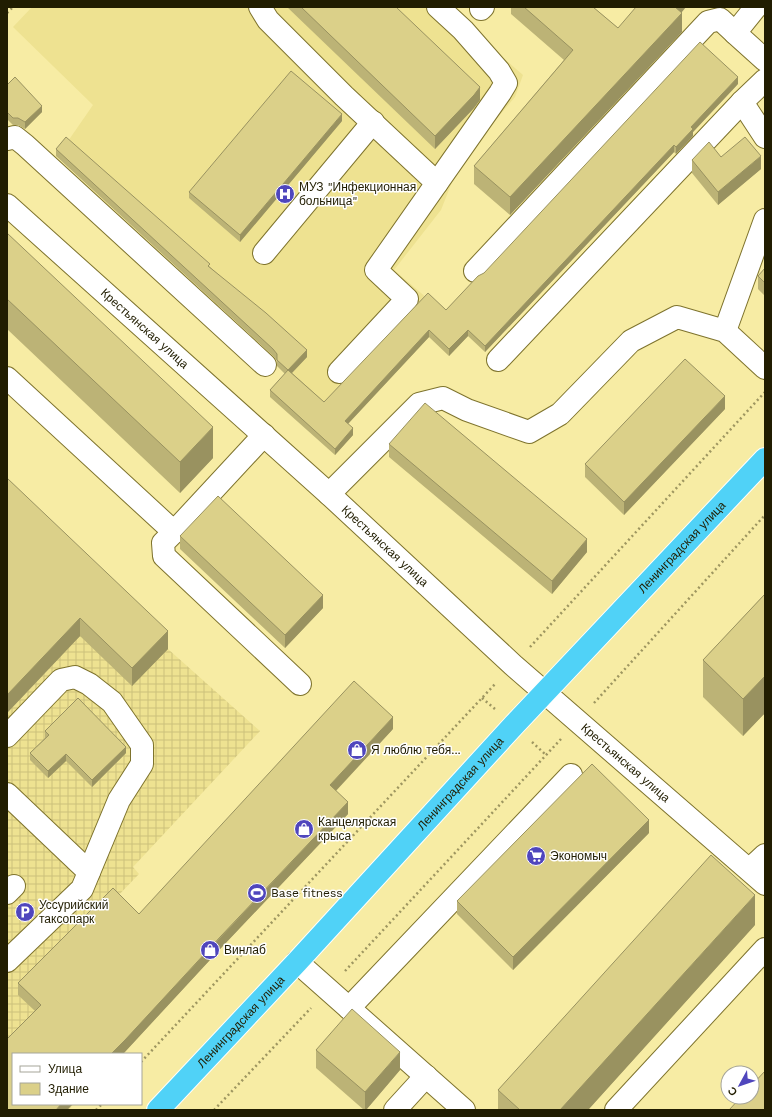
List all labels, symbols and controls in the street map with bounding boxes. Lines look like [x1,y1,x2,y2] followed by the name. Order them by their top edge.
[299,180,416,208] place label: МУЗ "Инфекционная больница"
[274,183,296,205] hospital icon: МУЗ "Инфекционная больница"
[98,286,192,372] street label: Крестьянская улица
[635,498,729,596] street label: Ленинградская улица
[339,502,431,590] street label: Крестьянская улица
[578,720,673,805] street label: Крестьянская улица
[414,734,507,833] street label: Ленинградская улица
[346,739,368,761] shop icon: Я люблю тебя...
[371,743,461,757] place label: Я люблю тебя...
[318,815,396,843] place label: Канцелярская крыса
[293,818,315,840] shop icon: Канцелярская крыса
[525,845,547,867] supermarket icon: Экономыч
[550,849,607,863] place label: Экономыч
[246,882,268,904] sports icon: Base fitness
[271,886,343,900] place label: Base fitness
[39,898,108,926] place label: Уссурийский таксопарк
[14,901,36,923] parking icon: Уссурийский таксопарк
[199,939,221,961] shop icon: Винлаб
[224,943,266,957] place label: Винлаб
[194,973,288,1071] street label: Ленинградская улица
[12,1053,142,1105] legend
[48,1062,82,1076] text: Улица
[720,1065,760,1105] north arrow
[48,1082,89,1096] text: Здание
[725,1084,740,1098] text: С

